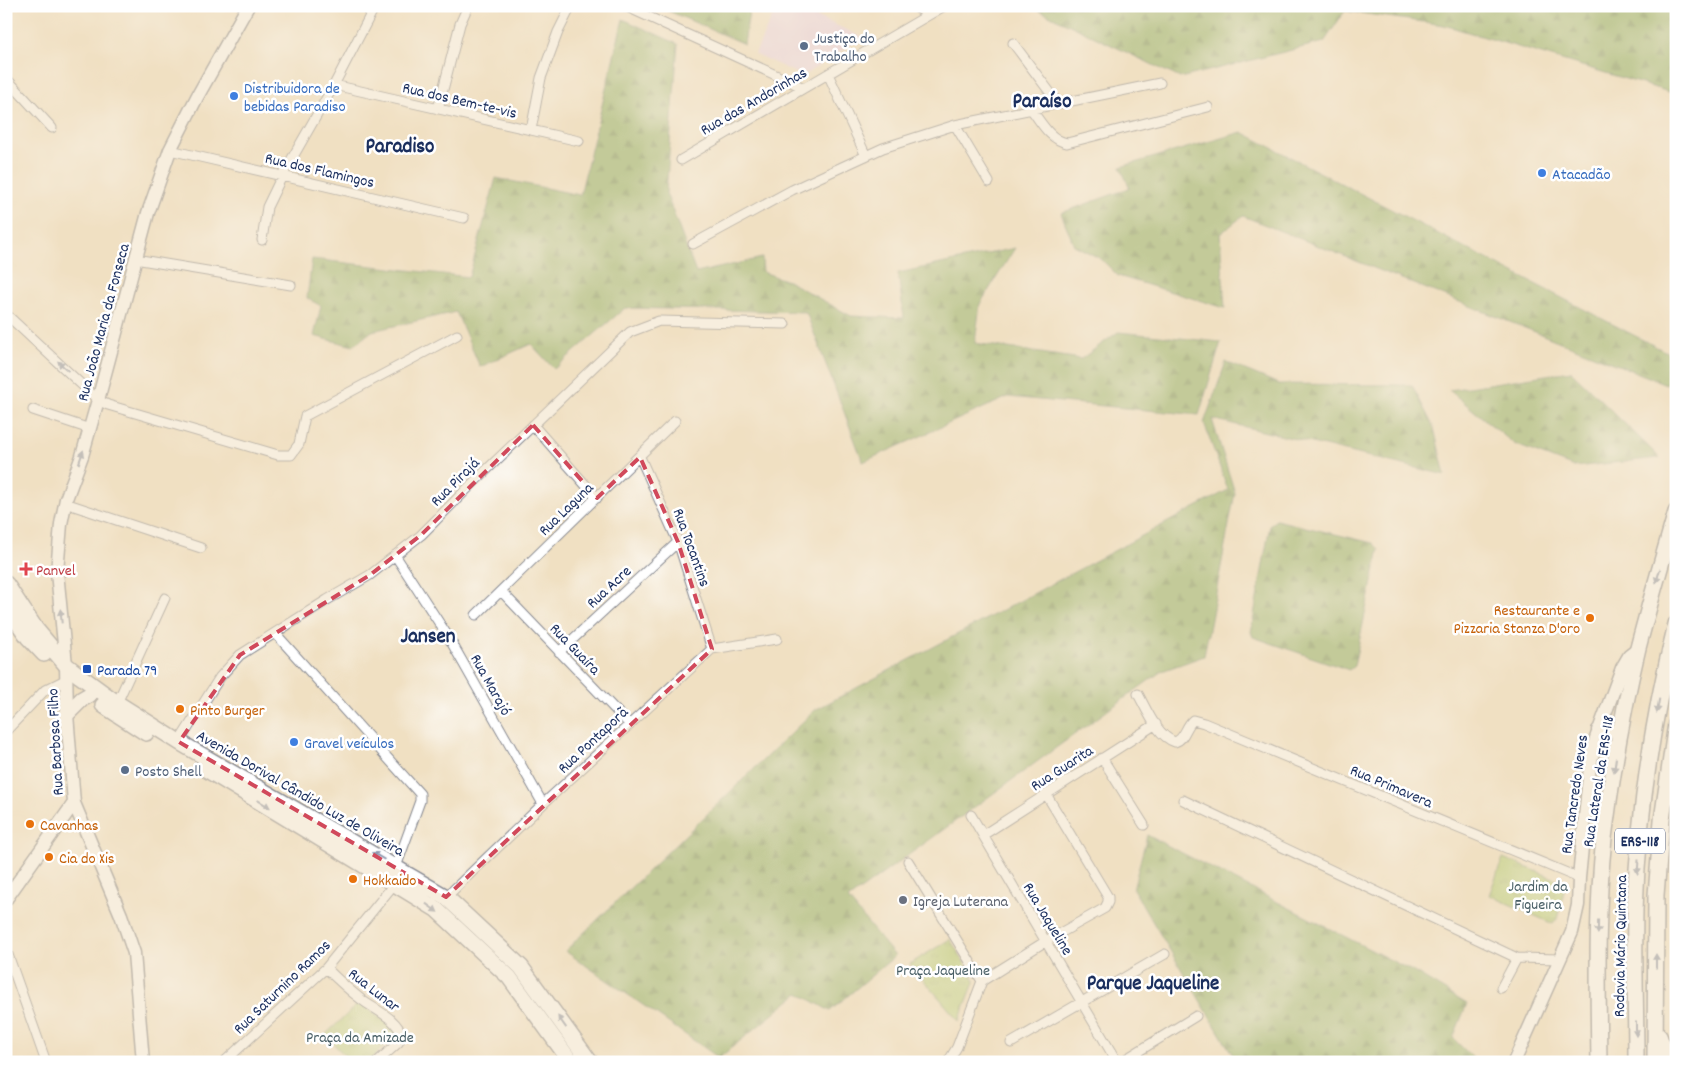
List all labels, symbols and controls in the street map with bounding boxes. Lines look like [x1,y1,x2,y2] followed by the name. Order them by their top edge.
[814,28,875,69] place label: Justiça do Trabalho
[798,40,810,52] marker: Justiça do Trabalho
[697,62,812,142] street label: Rua das Andorinhas
[400,77,519,126] street label: Rua dos Bem-te-vis
[244,78,346,119] place label: Distribuidora de bebidas Paradiso
[1012,88,1072,118] district label: Paraíso
[228,90,240,102] marker: Distribuidora de bebidas Paradiso
[366,133,434,163] district label: Paradiso
[263,148,377,195] street label: Rua dos Flamingos
[1552,164,1611,187] place label: Atacadão
[1536,167,1548,179] marker: Atacadão
[72,241,137,404] street label: Rua João Maria da Fonseca
[56,361,69,372] one-way arrow
[78,450,85,465] one-way arrow
[426,453,486,513] street label: Rua Pirajá
[534,477,600,542] street label: Rua Laguna
[666,505,716,591] street label: Rua Tocantins
[36,560,76,583] place label: Panvel
[582,561,637,615] street label: Rua Acre
[20,563,32,575] marker: Panvel
[1653,569,1661,584] one-way arrow
[1453,600,1580,641] place label: Restaurante e Pizzaria Stanza D'oro
[57,608,65,624] one-way arrow
[1584,612,1596,624] marker: Restaurante e Pizzaria Stanza D'oro
[543,618,605,681] street label: Rua Guaíra
[401,623,456,653] district label: Jansen
[463,650,516,720] street label: Rua Marajó
[97,660,157,683] place label: Parada 79
[81,663,93,675] marker: Parada 79
[42,688,71,796] street label: Rua Barbosa Filho
[1654,698,1662,714] one-way arrow
[190,700,265,723] place label: Pinto Burger
[553,702,634,780] street label: Rua Pontaporã
[174,703,186,715] marker: Pinto Burger
[1578,714,1621,849] street label: Rua Lateral da ERS-118
[191,725,408,864] street label: Avenida Dorival Cândido Luz de Oliveira
[304,733,395,756] place label: Gravel veículos
[1556,733,1595,855] street label: Rua Tancredo Neves
[288,736,300,748] marker: Gravel veículos
[1026,740,1099,798] street label: Rua Guarita
[1611,758,1619,774] one-way arrow
[1346,760,1436,815] street label: Rua Primavera
[135,761,202,784] place label: Posto Shell
[119,764,131,776] marker: Posto Shell
[258,800,271,809] one-way arrow
[40,815,99,838] place label: Cavanhas
[24,818,36,830] marker: Cavanhas
[1615,828,1665,854] road number: ERS-118
[59,848,115,871] place label: Cia do Xis
[43,851,55,863] marker: Cia do Xis
[372,852,385,861] one-way arrow
[1633,859,1641,875] one-way arrow
[363,870,417,893] place label: Hokkaido
[347,873,359,885] marker: Hokkaido
[1609,874,1634,1017] street label: Rodovia Mário Quintana
[1508,876,1568,917] park label: Jardim da Figueira
[1016,878,1078,960] street label: Rua Jaqueline
[913,891,1009,914] place label: Igreja Luterana
[897,894,909,906] marker: Igreja Luterana
[425,903,439,913] one-way arrow
[1594,919,1602,935] one-way arrow
[229,935,337,1040] street label: Rua Saturnino Ramos
[1652,953,1660,969] one-way arrow
[896,960,990,983] park label: Praça Jaqueline
[343,963,404,1019] street label: Rua Lunar
[1087,970,1219,1000] district label: Parque Jaqueline
[557,1015,567,1029] one-way arrow
[1632,1021,1640,1037] one-way arrow
[306,1027,414,1050] park label: Praça da Amizade

